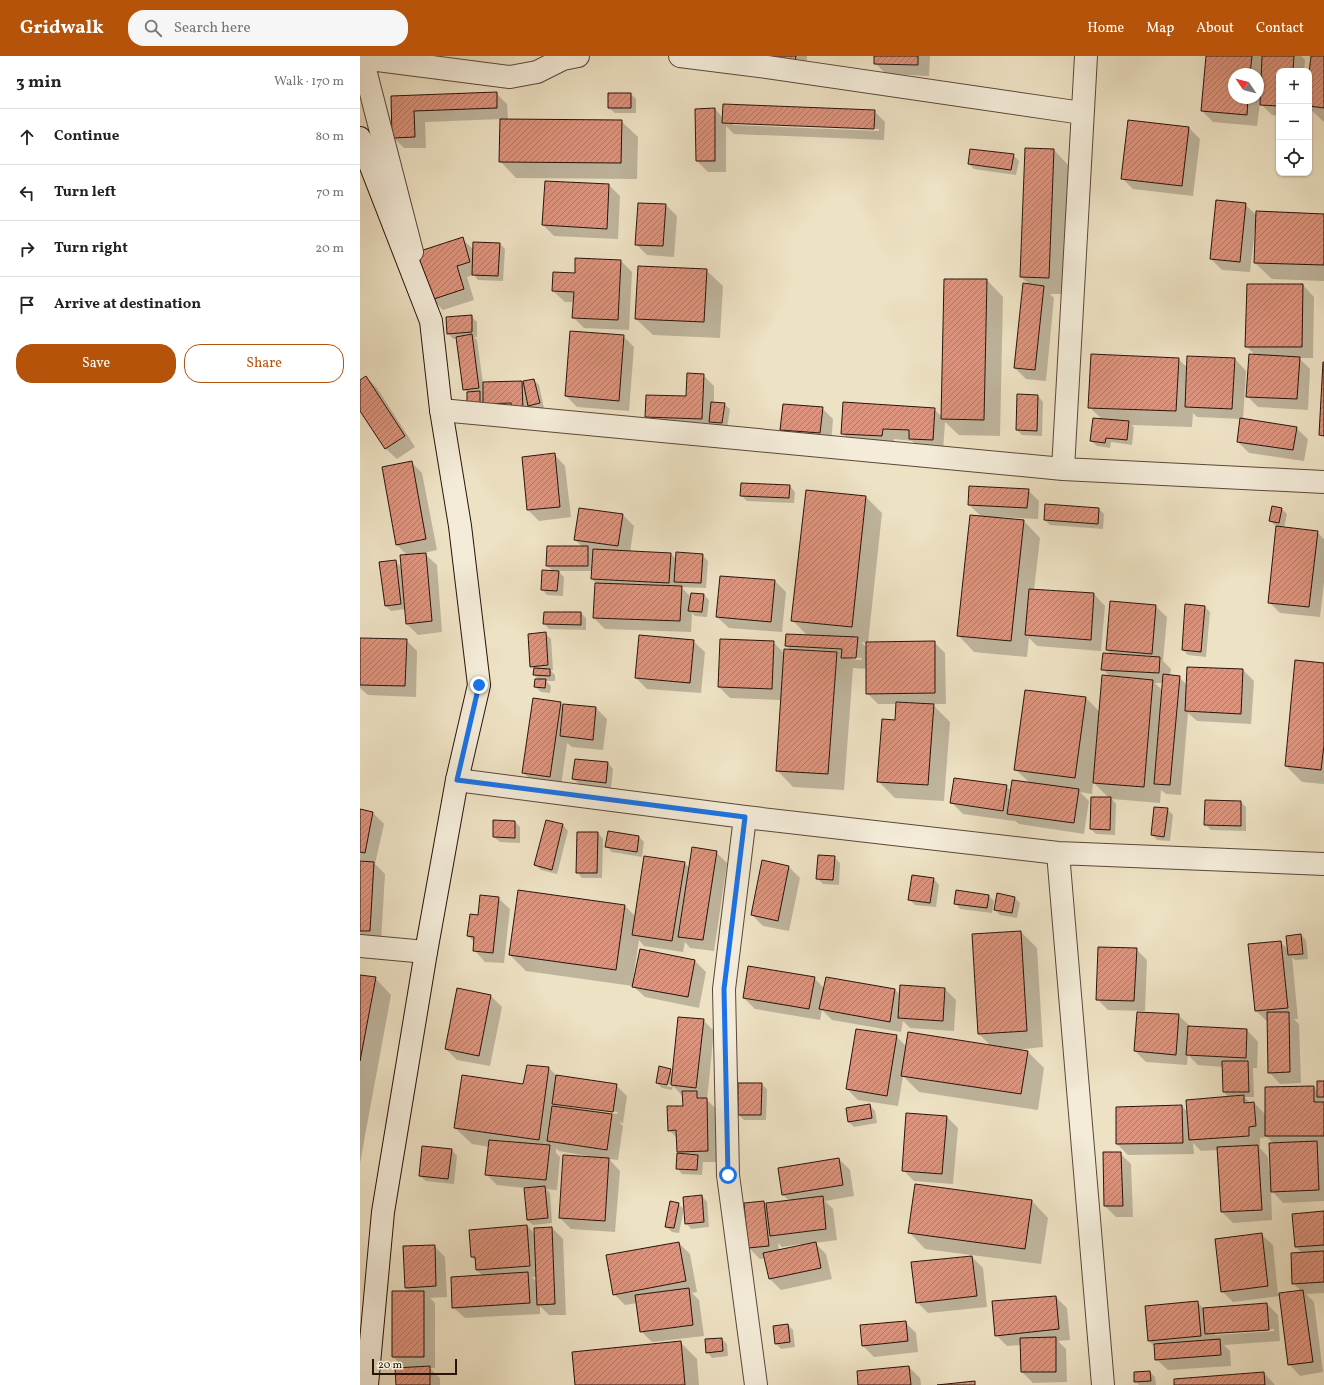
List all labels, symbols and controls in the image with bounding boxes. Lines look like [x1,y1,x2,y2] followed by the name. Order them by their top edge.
[128,10,408,46] search box
[20,15,104,41] text: Gridwalk
[142,17,164,39] icon: search
[174,18,251,39] text: Search here
[1087,19,1124,38] text: Home
[1146,19,1174,38] text: Map
[1196,19,1234,38] text: About
[1256,19,1304,38] text: Contact
[1228,68,1264,104] north arrow
[1276,68,1312,176] map controls
[1276,68,1312,104] button: +
[16,71,62,94] text: 3 min
[274,73,344,91] text: Walk · 170 m
[1276,104,1312,140] button: −
[16,126,38,148] icon: ahead
[54,126,119,147] text: Continue
[315,128,344,146] text: 80 m
[1276,140,1312,176] button: locate
[16,182,38,204] icon: left
[54,182,116,203] text: Turn left
[316,184,344,202] text: 70 m
[16,238,38,260] icon: right
[54,238,128,259] text: Turn right
[315,240,344,258] text: 20 m
[16,294,38,316] icon: arrive
[54,294,201,315] text: Arrive at destination
[16,344,176,383] button: Save
[184,344,344,383] button: Share
[470,676,488,694] route end
[719,1166,737,1184] route start
[372,1357,457,1376] scale bar
[378,1358,402,1373] text: 20 m

